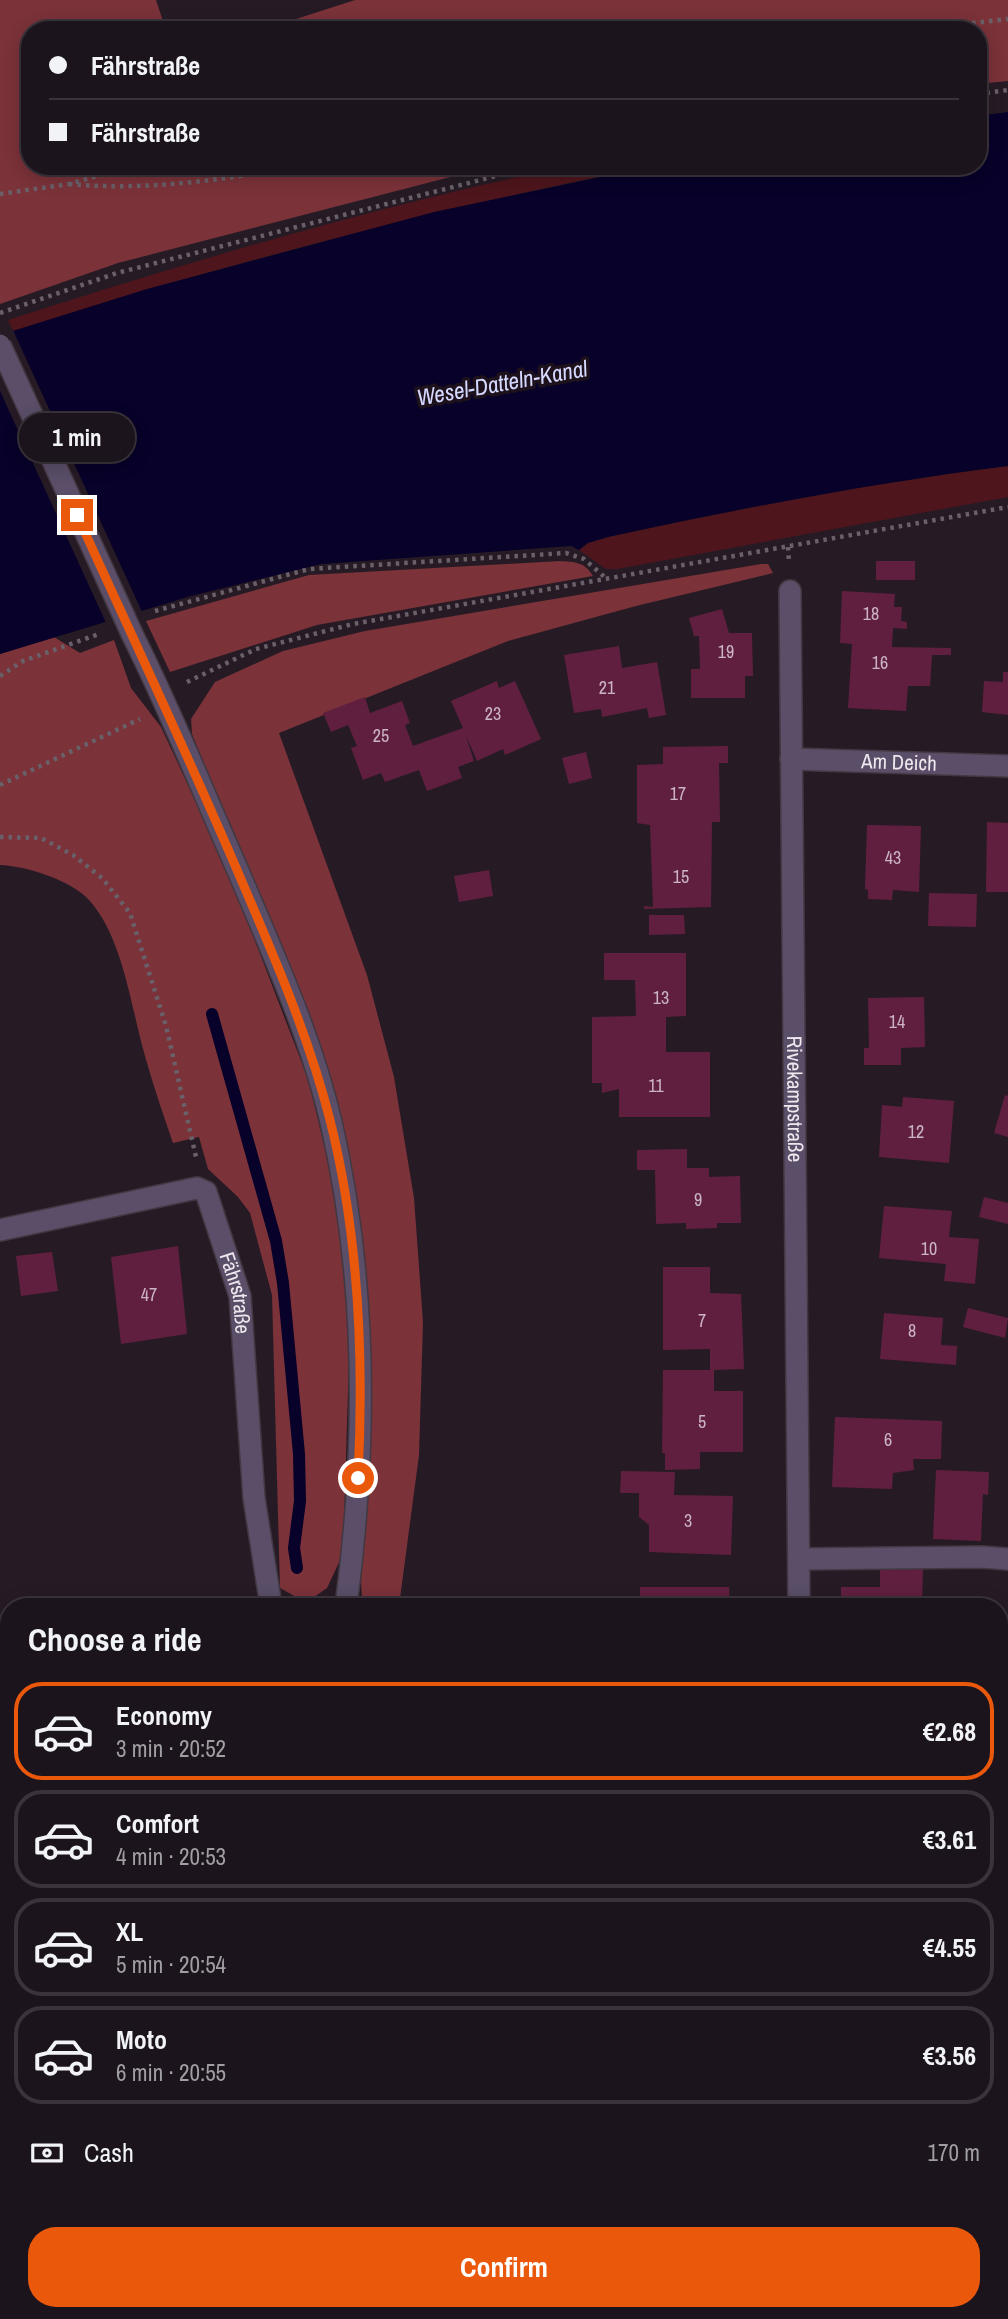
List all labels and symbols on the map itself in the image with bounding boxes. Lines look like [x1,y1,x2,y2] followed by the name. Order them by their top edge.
[414,352,590,413] water label: Wesel-Datteln-Kanal
[19,414,135,462] callout: 1 min
[61,499,93,531] route end
[863,601,879,626] house number: 18
[718,639,734,664] house number: 19
[872,650,888,675] house number: 16
[599,675,616,700] house number: 21
[485,701,501,726] house number: 23
[373,723,389,748] house number: 25
[860,746,937,778] street label: Am Deich
[670,781,686,806] house number: 17
[885,845,901,870] house number: 43
[673,864,689,889] house number: 15
[653,985,669,1010] house number: 13
[889,1009,905,1034] house number: 14
[780,1036,810,1162] street label: Rivekampstraße
[648,1073,664,1098] house number: 11
[908,1119,924,1144] house number: 12
[694,1187,702,1212] house number: 9
[921,1236,937,1261] house number: 10
[213,1248,258,1335] street label: Fährstraße
[141,1282,157,1307] house number: 47
[698,1308,706,1333] house number: 7
[908,1318,916,1343] house number: 8
[698,1409,706,1434] house number: 5
[884,1427,892,1452] house number: 6
[342,1462,374,1494] route start
[684,1508,692,1533] house number: 3

